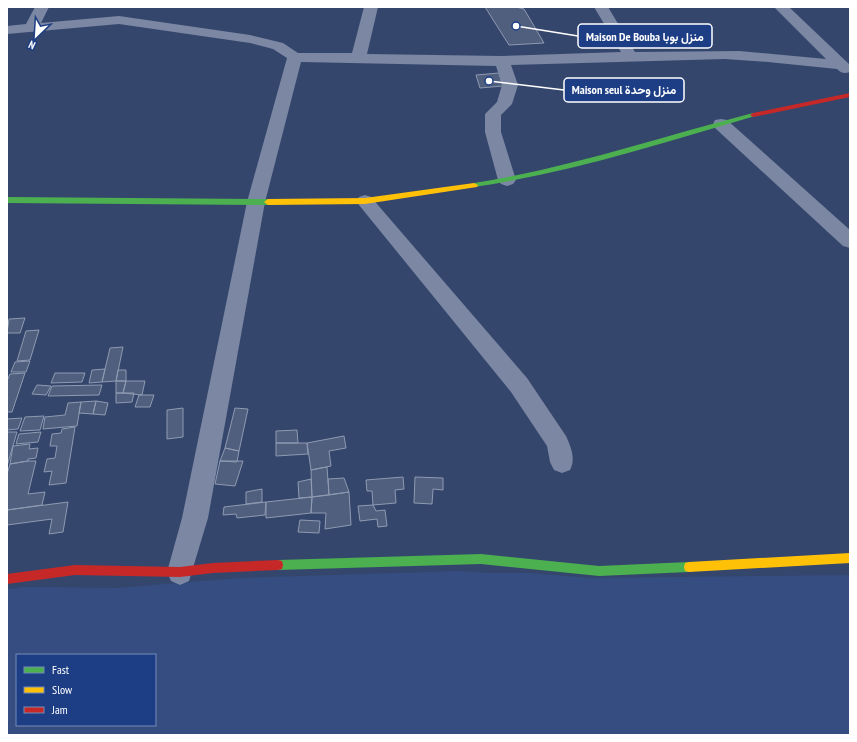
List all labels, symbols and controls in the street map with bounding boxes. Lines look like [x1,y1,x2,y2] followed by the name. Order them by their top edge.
[16,16,56,56] north arrow
[578,24,712,48] callout: Maison De Bouba منزل بوبا
[586,29,704,45] text: Maison De Bouba منزل بوبا
[26,37,37,53] text: N
[564,78,684,102] callout: Maison seul منزل وحدة
[572,82,677,98] text: Maison seul منزل وحدة
[16,654,156,726] legend
[52,662,70,677] text: Fast
[52,682,73,697] text: Slow
[51,702,68,717] text: Jam

